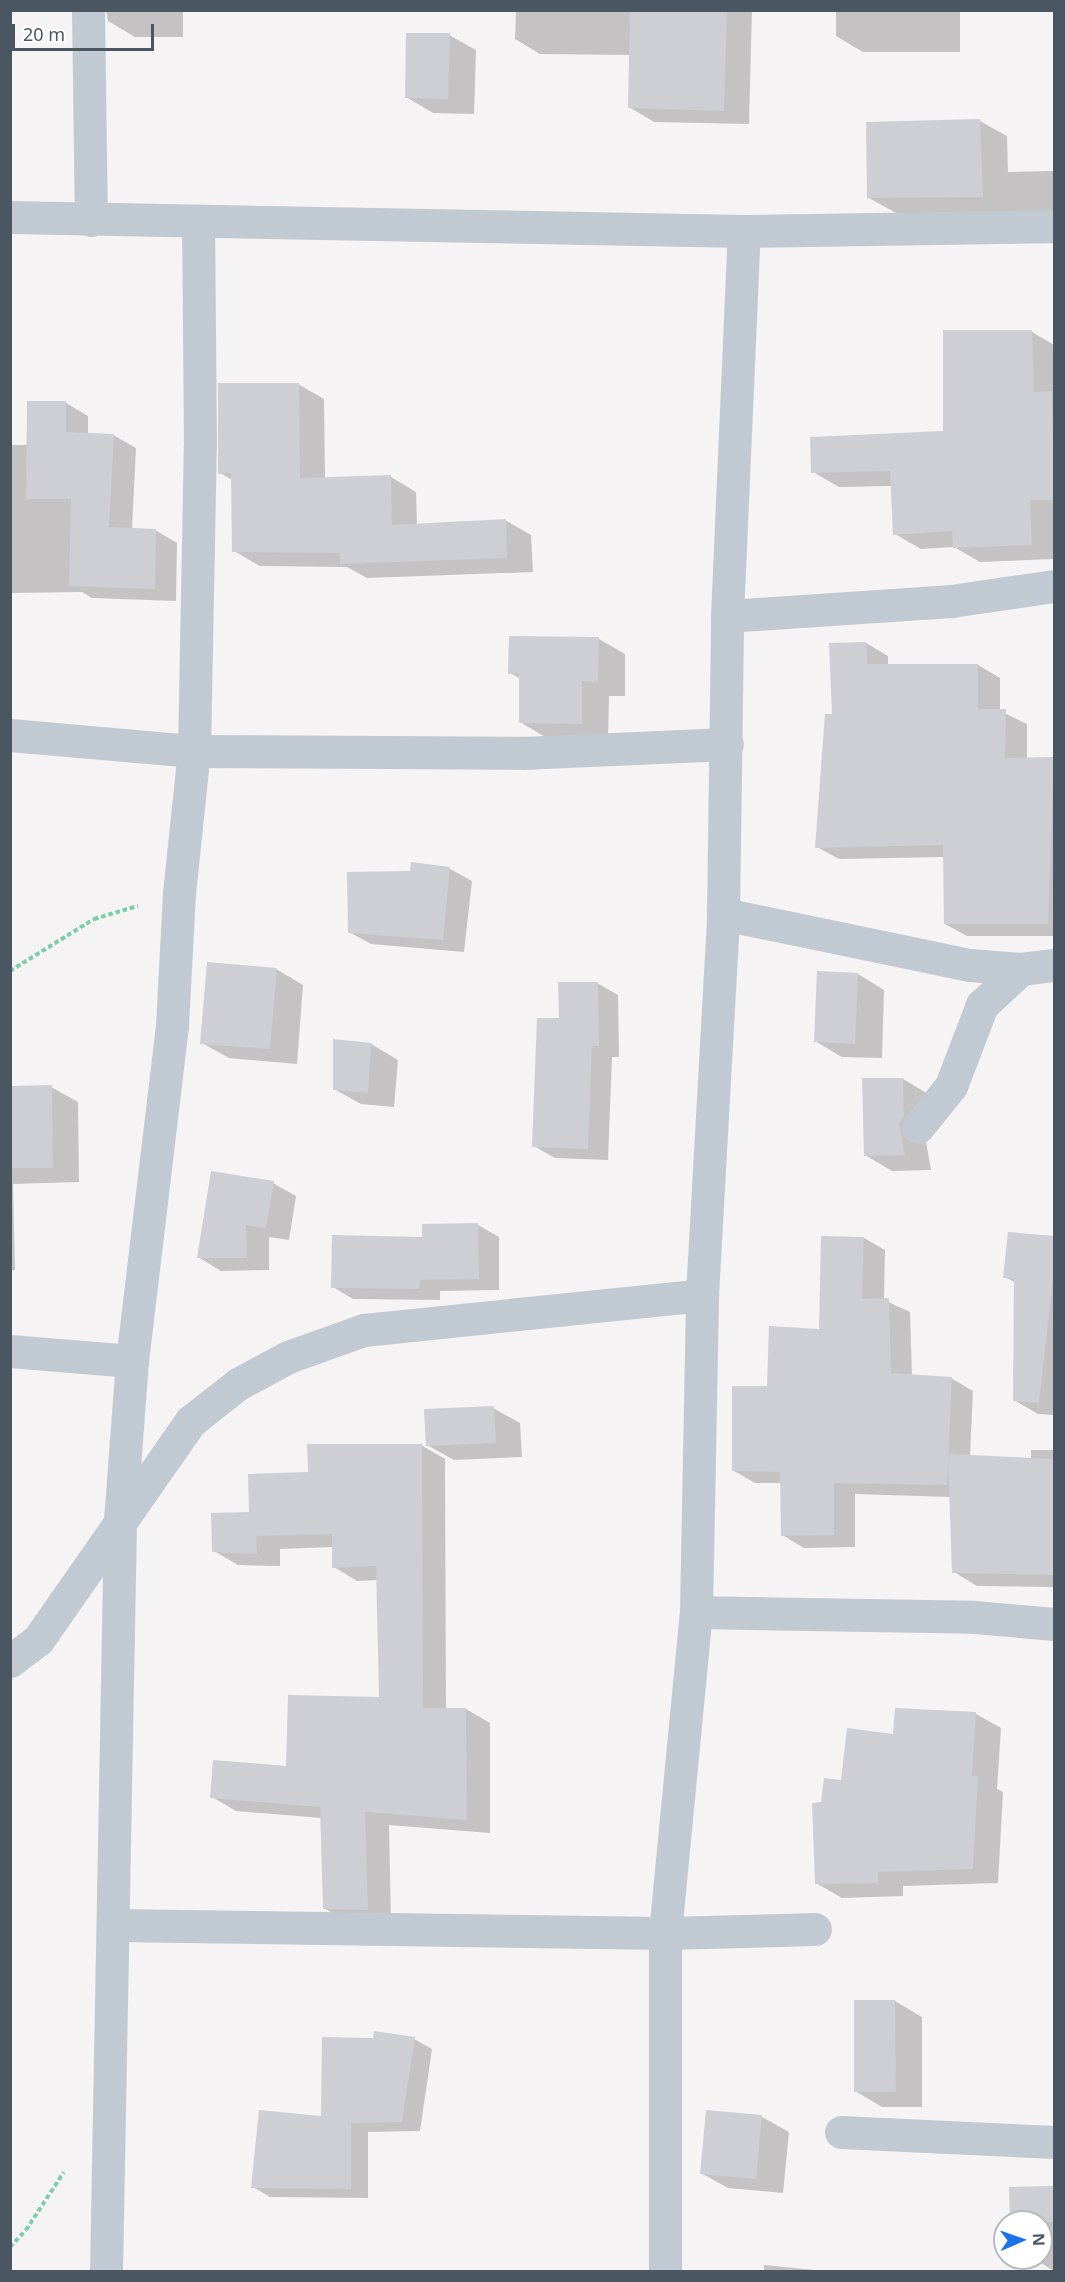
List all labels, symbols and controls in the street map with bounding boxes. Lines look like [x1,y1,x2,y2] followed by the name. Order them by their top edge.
[15,12,158,50] scale bar
[23,22,65,46] text: 20 m
[993,2210,1053,2270] north arrow
[1028,2233,1050,2246] text: N

